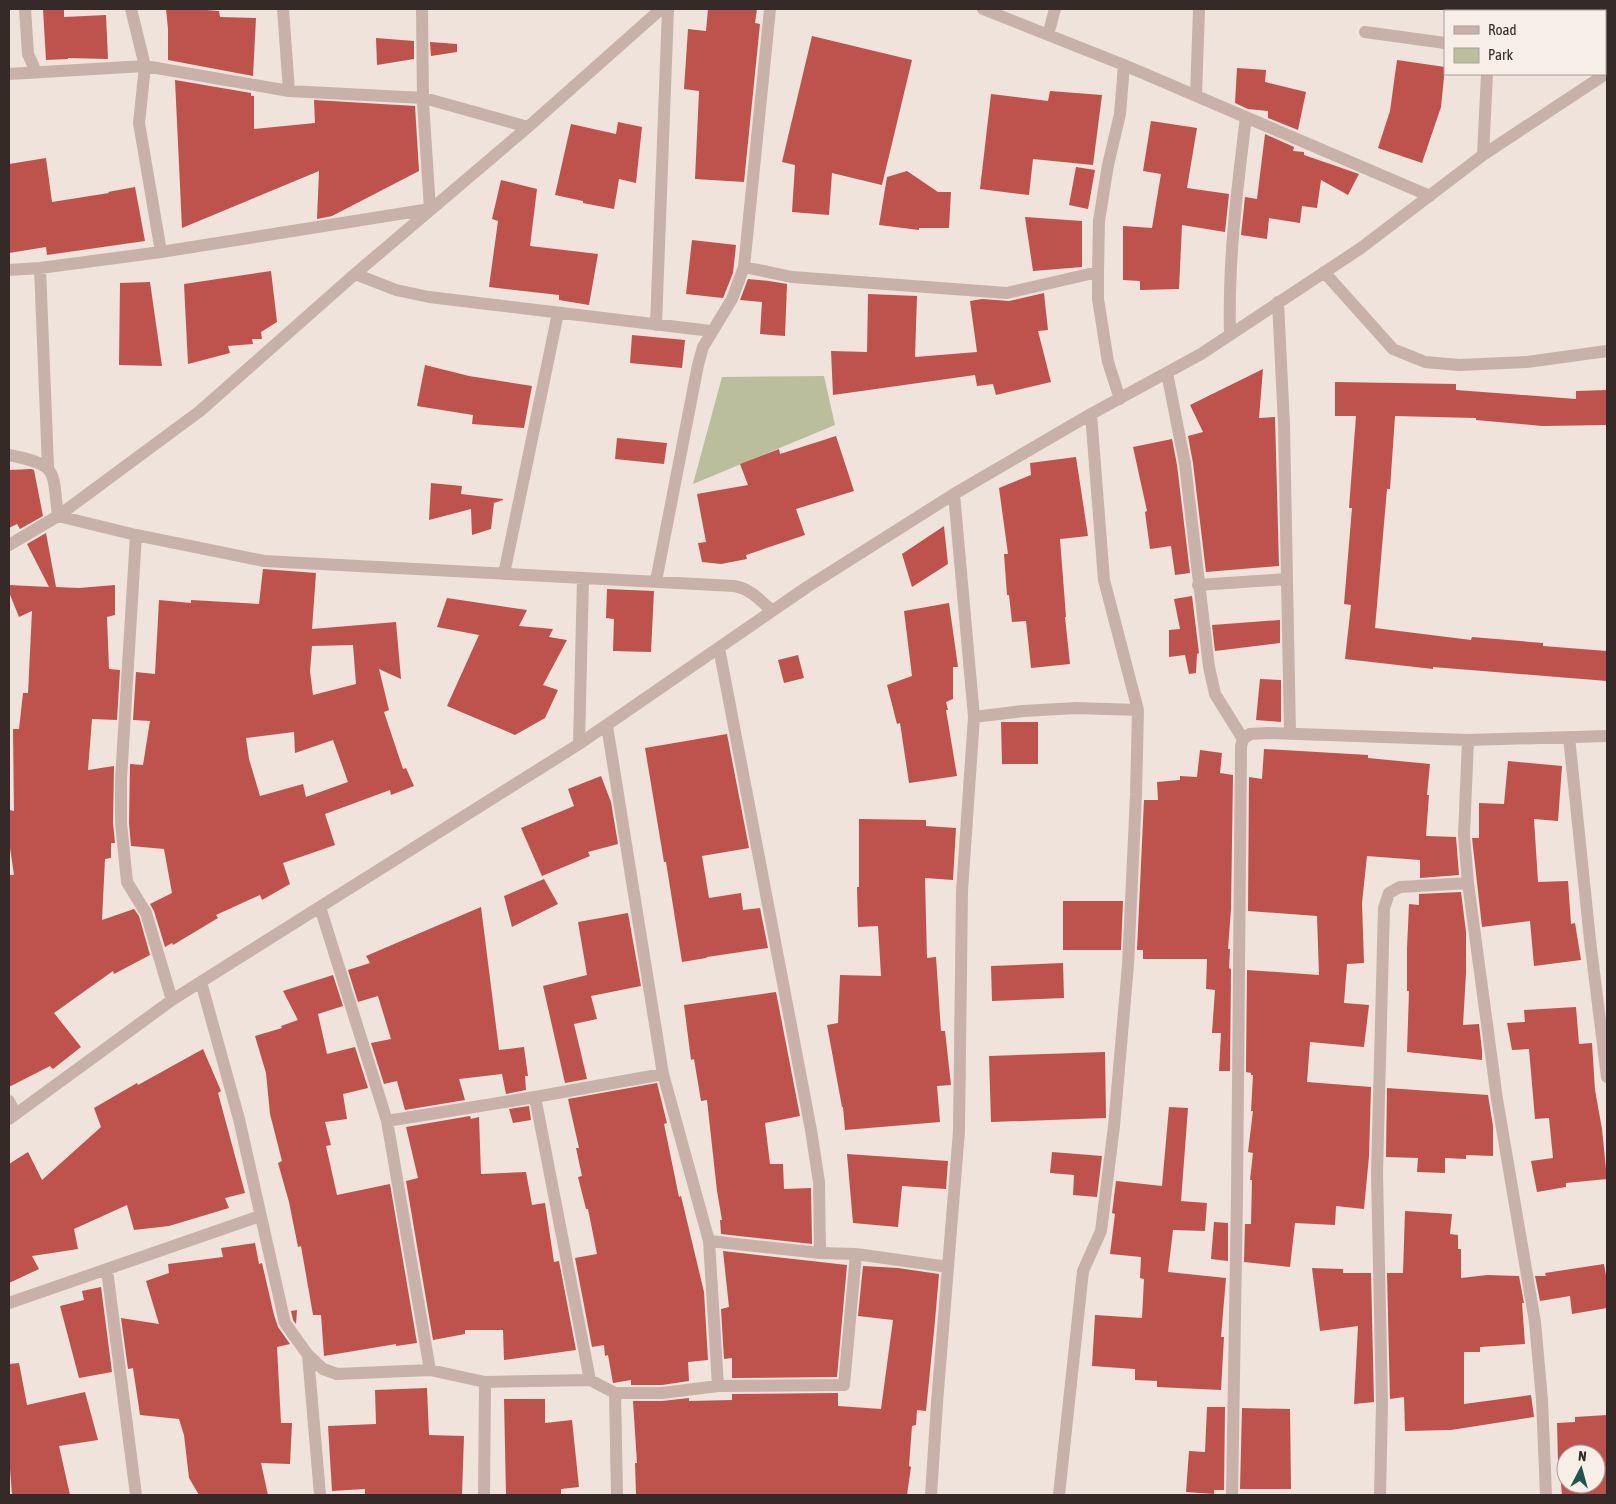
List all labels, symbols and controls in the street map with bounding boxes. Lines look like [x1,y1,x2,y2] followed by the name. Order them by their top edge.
[1444,10,1606,75] legend
[1488,21,1517,38] text: Road
[1488,46,1513,63] text: Park
[1556,1444,1606,1494] north arrow
[1577,1448,1587,1464] text: N

